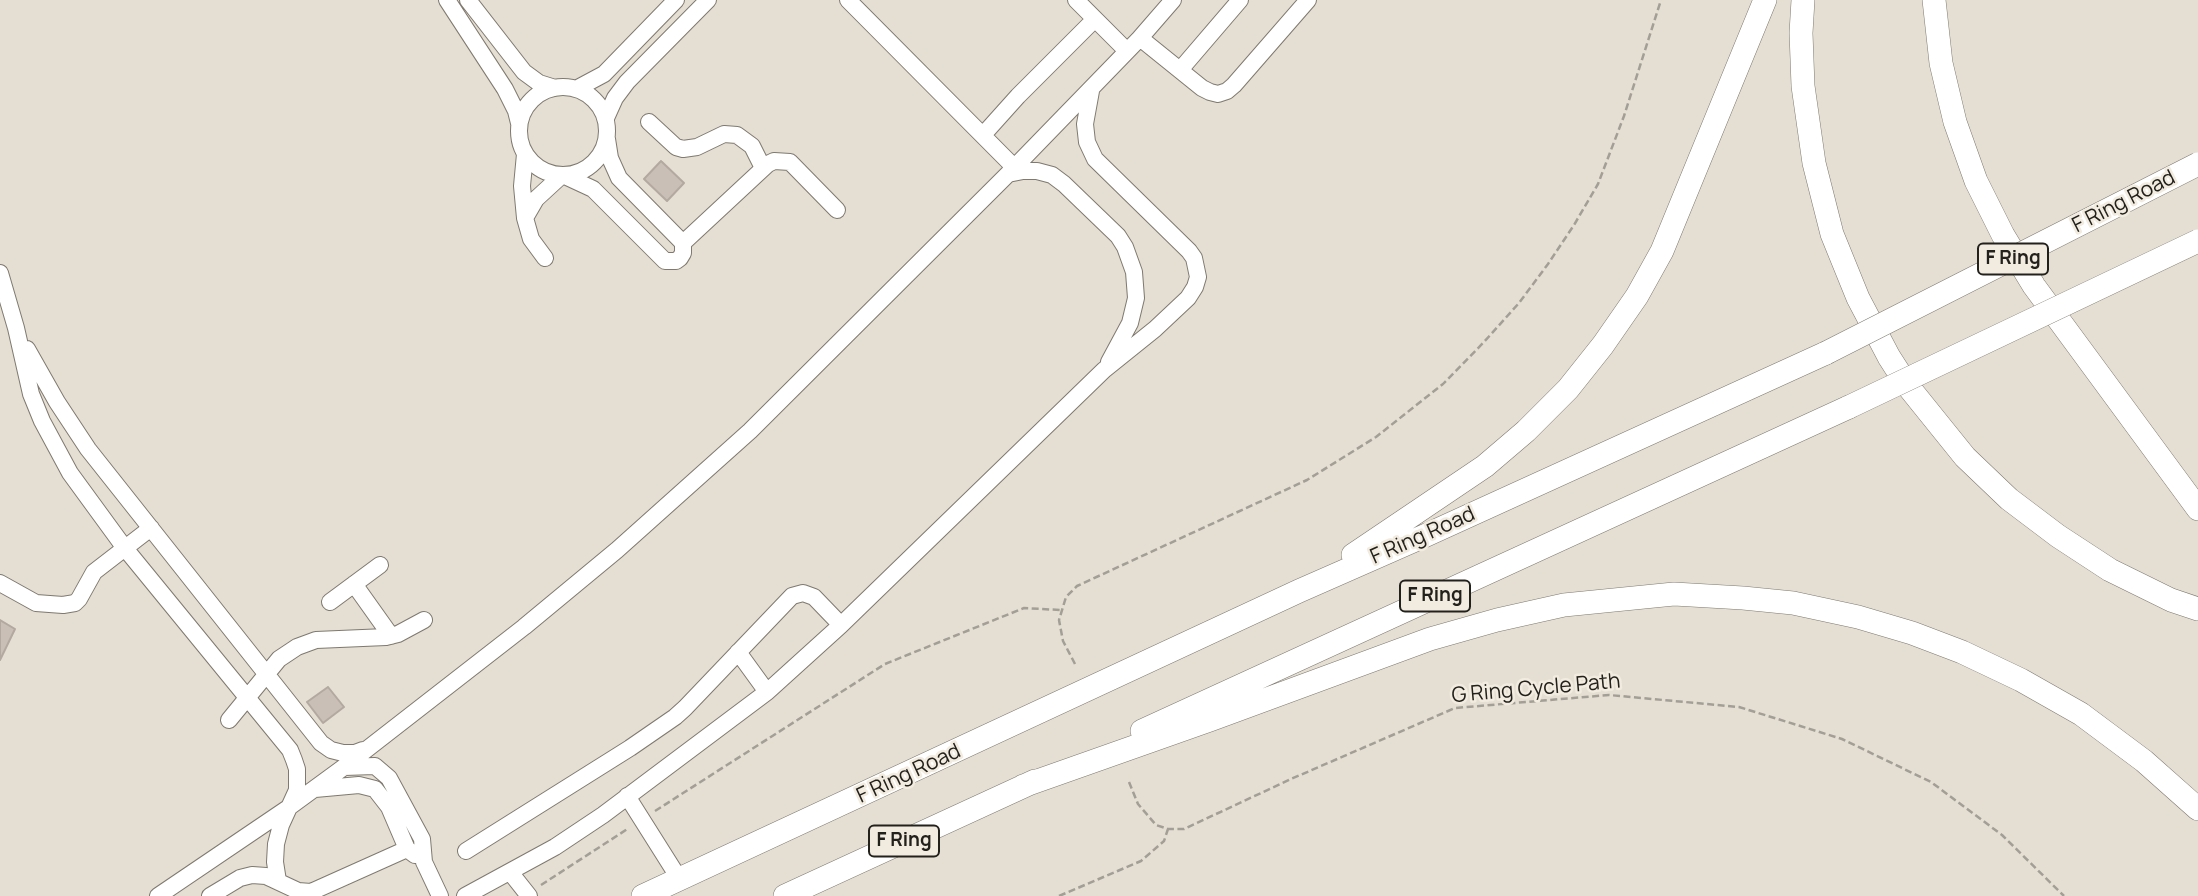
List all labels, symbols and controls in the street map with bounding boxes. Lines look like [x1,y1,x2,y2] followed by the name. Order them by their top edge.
[2068,165,2180,239] street label: F Ring Road
[1978,244,2048,274] road number: F Ring
[1367,502,1479,570] street label: F Ring Road
[1400,580,1470,611] road number: F Ring
[1451,669,1621,709] street label: G Ring Cycle Path
[853,739,965,809] street label: F Ring Road
[869,826,939,856] road number: F Ring

